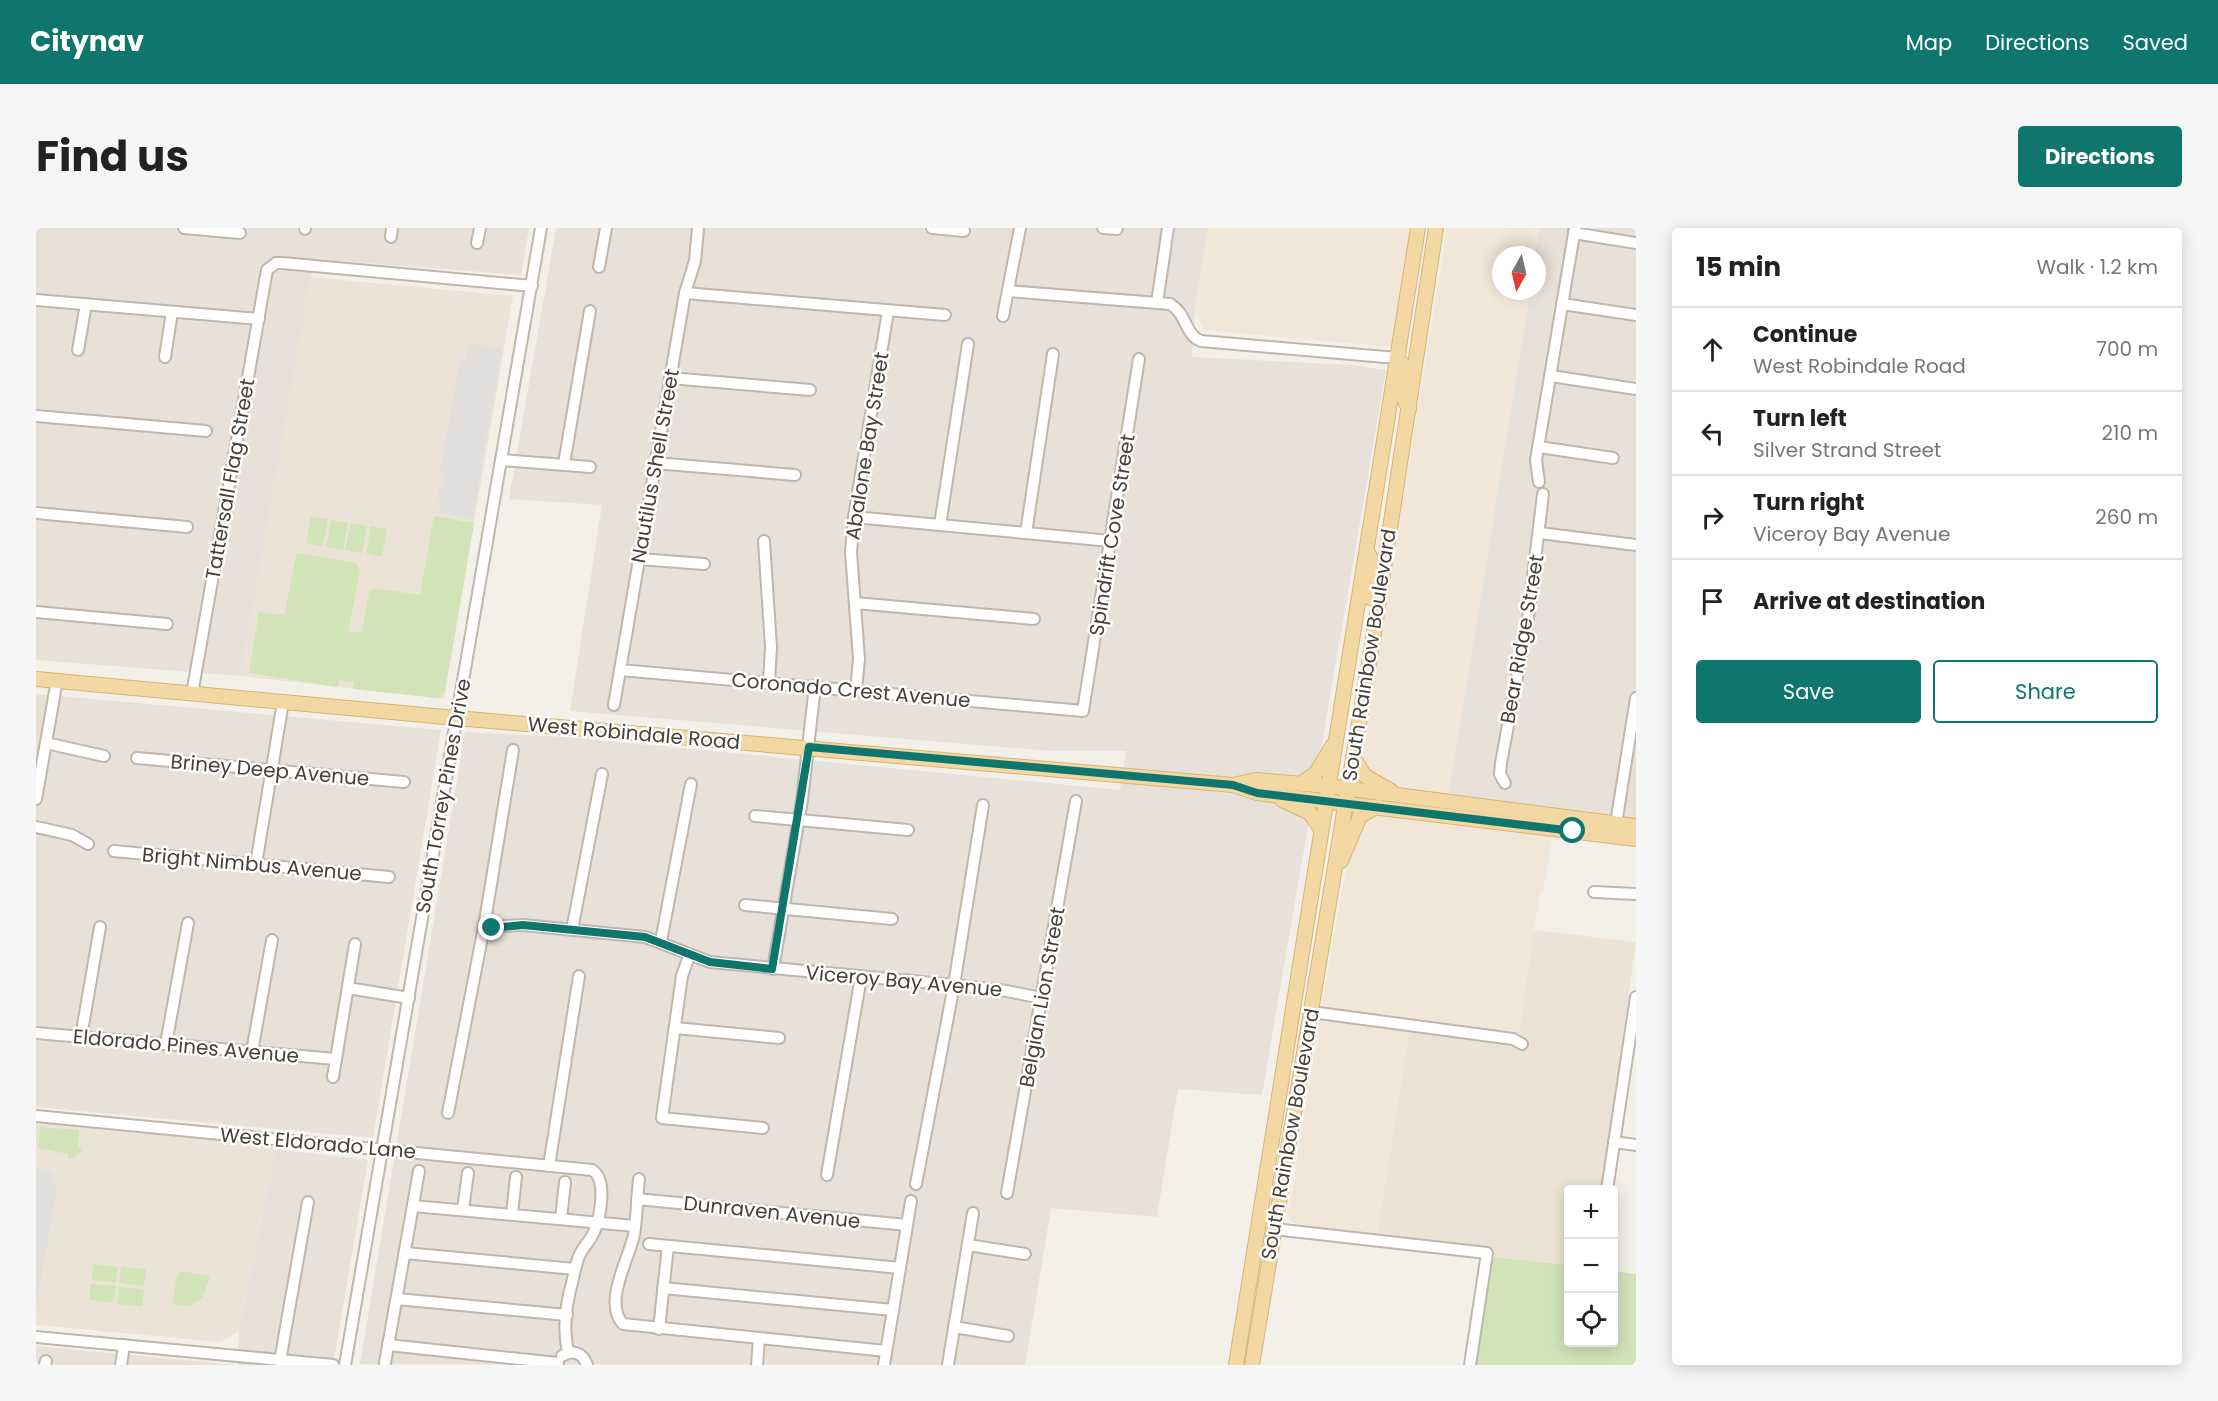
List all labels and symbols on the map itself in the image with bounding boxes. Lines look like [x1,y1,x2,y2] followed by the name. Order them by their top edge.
[1492,246,1546,300] north arrow
[838,350,896,542] street label: Abalone Bay Street
[624,367,686,565] street label: Nautilus Shell Street
[199,376,261,582] street label: Tattersall Flag Street
[1082,432,1142,638] street label: Spindrift Cove Street
[1335,527,1403,783] street label: South Rainbow Boulevard
[1493,552,1551,726] street label: Bear Ridge Street
[730,666,972,714] street label: Coronado Crest Avenue
[409,676,477,916] street label: South Torrey Pines Drive
[527,710,741,756] street label: West Robindale Road
[169,747,371,793] street label: Briney Deep Avenue
[1559,817,1585,843] route start
[141,840,363,888] street label: Bright Nimbus Avenue
[1012,905,1072,1089] street label: Belgian Lion Street
[478,914,504,940] route end
[804,958,1004,1004] street label: Viceroy Bay Avenue
[1254,1006,1326,1262] street label: South Rainbow Boulevard
[72,1022,300,1070] street label: Eldorado Pines Avenue
[219,1120,417,1166] street label: West Eldorado Lane
[682,1189,862,1235] street label: Dunraven Avenue

